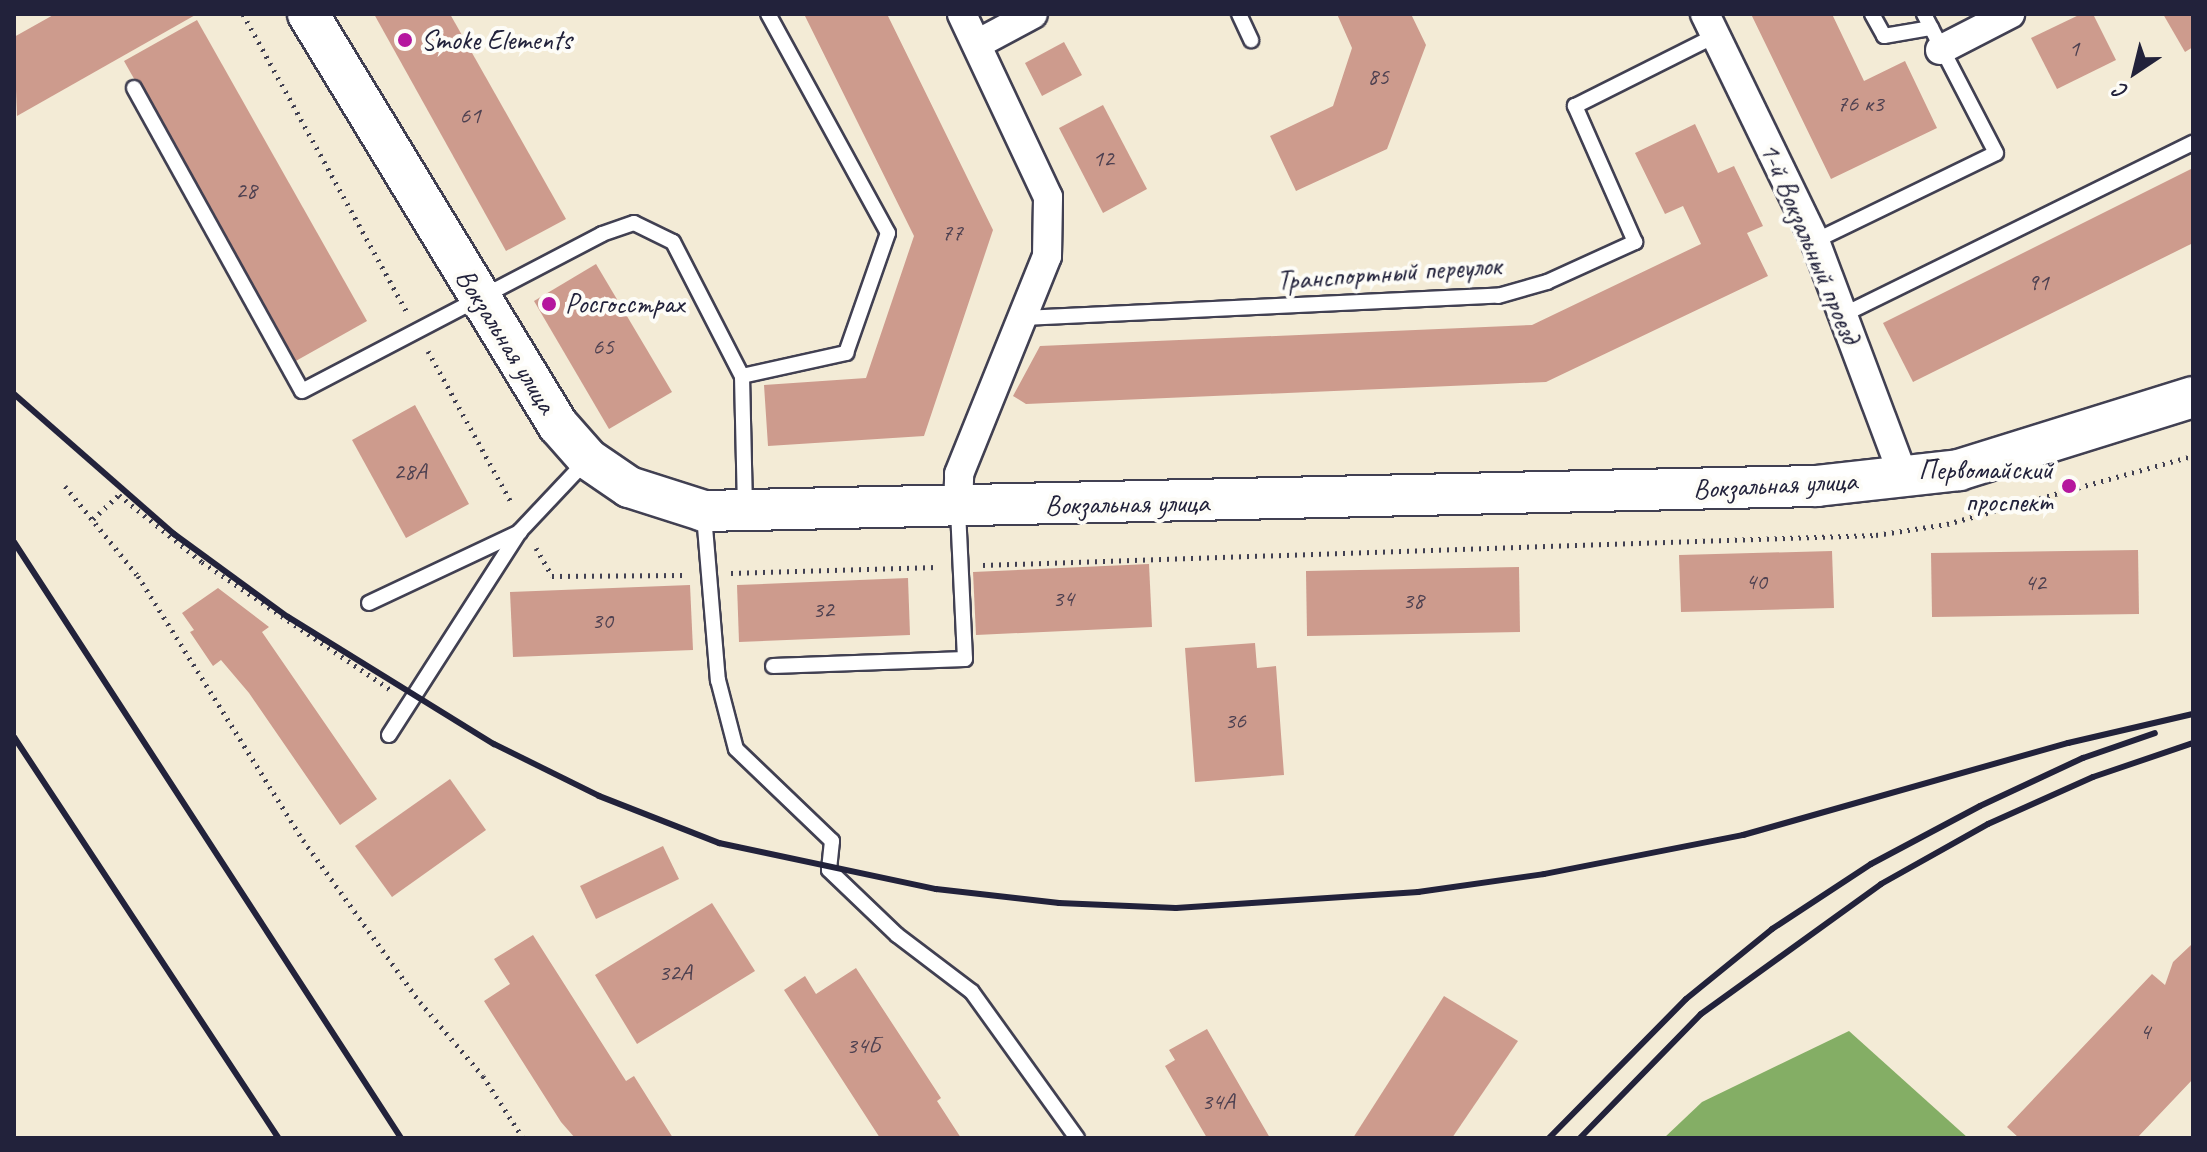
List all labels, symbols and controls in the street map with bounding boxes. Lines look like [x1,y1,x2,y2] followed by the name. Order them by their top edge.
[421,23,573,57] place label: Smoke Elements
[396,31,414,49] marker: Smoke Elements
[2095,32,2175,112] north arrow
[2069,35,2079,63] house number: 1
[1367,63,1389,91] house number: 85
[2109,77,2134,106] text: С
[1836,90,1884,118] house number: 76 к3
[459,102,481,130] house number: 61
[1752,137,1868,349] street label: 1-й Вокзальный проезд
[1092,145,1114,173] house number: 12
[235,177,257,205] house number: 28
[941,219,963,247] house number: 77
[1276,248,1502,298] street label: Транспортный переулок
[448,262,564,420] street label: Вокзальная улица
[2027,269,2049,297] house number: 91
[565,287,684,321] place label: Росгосстрах
[540,295,558,313] marker: Росгосстрах
[592,333,614,361] house number: 65
[1919,453,2053,519] place label: Первомайский проспект
[393,458,427,486] house number: 28А
[1691,464,1859,506] street label: Вокзальная улица
[2060,477,2078,495] marker: Первомайский проспект
[1044,486,1210,522] street label: Вокзальная улица
[1745,568,1767,596] house number: 40
[2024,569,2046,597] house number: 42
[1052,585,1074,613] house number: 34
[1402,587,1424,615] house number: 38
[812,596,834,624] house number: 32
[591,607,613,635] house number: 30
[1224,707,1246,735] house number: 36
[658,959,692,987] house number: 32А
[2140,1018,2150,1046] house number: 4
[846,1032,880,1060] house number: 34Б
[1201,1088,1235,1116] house number: 34А

